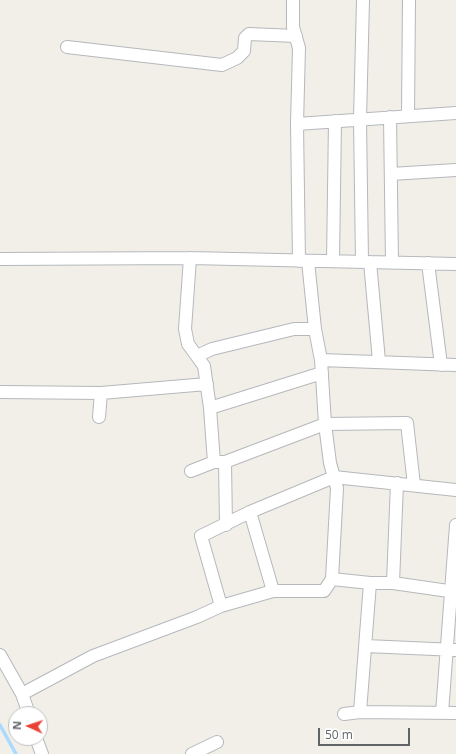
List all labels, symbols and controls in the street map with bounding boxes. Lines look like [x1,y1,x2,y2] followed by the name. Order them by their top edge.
[8,706,48,746] north arrow
[320,720,412,746] scale bar
[9,721,24,730] text: N
[325,726,353,743] text: 50 m

